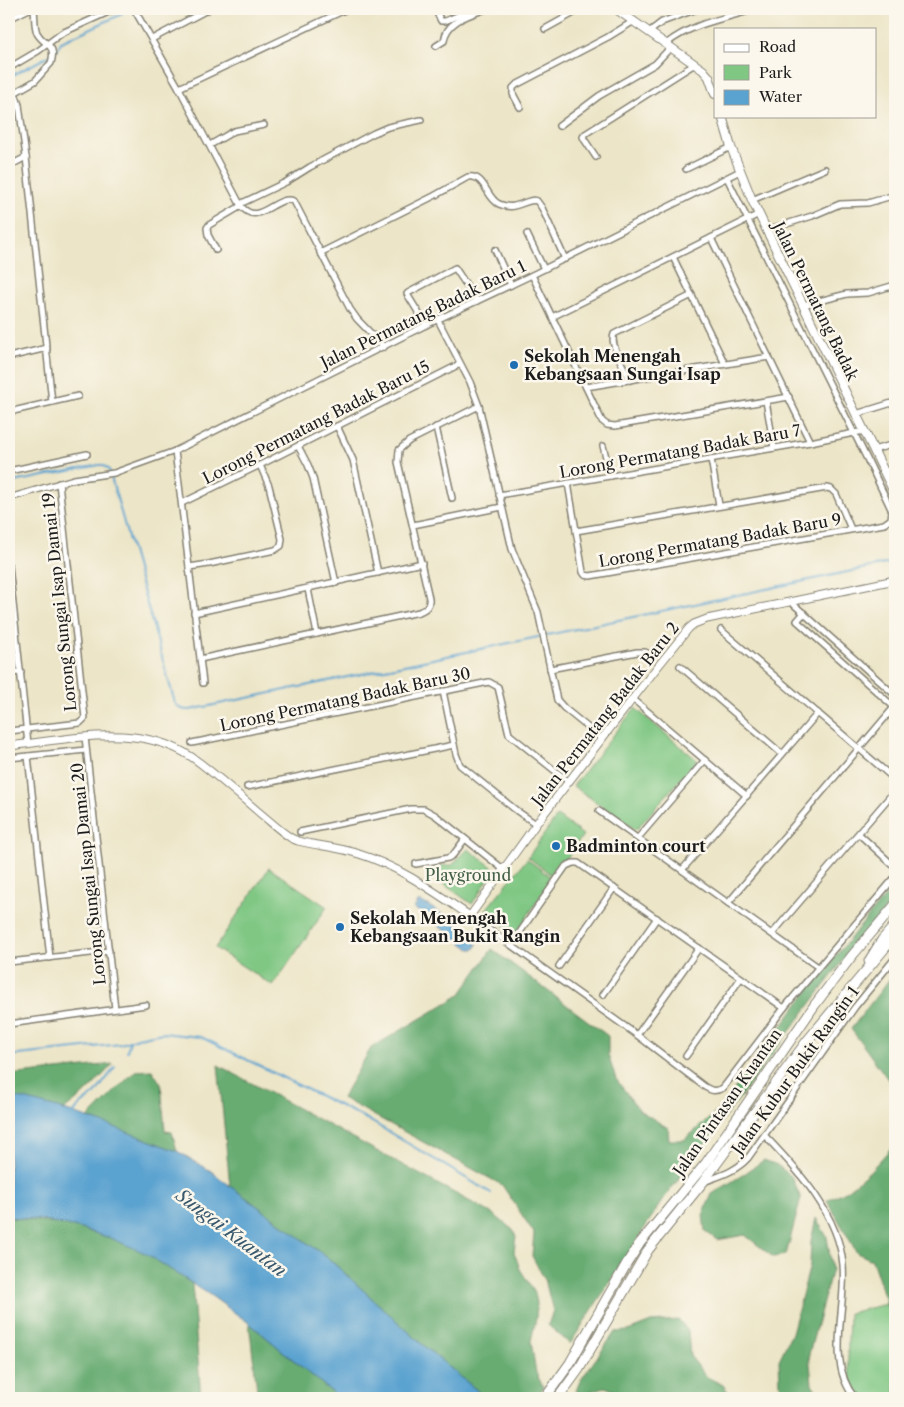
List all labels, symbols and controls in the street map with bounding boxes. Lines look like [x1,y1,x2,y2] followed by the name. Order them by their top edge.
[714,28,876,118] legend
[759,37,796,56] text: Road
[759,63,793,82] text: Park
[758,87,803,106] text: Water
[767,216,864,384] street label: Jalan Permatang Badak
[315,255,529,374] street label: Jalan Permatang Badak Baru 1
[524,346,721,384] place label: Sekolah Menengah Kebangsaan Sungai Isap
[199,356,433,488] street label: Lorong Permatang Badak Baru 15
[508,359,520,371] marker: Sekolah Menengah Kebangsaan Sungai Isap
[558,420,802,482] street label: Lorong Permatang Badak Baru 7
[38,491,80,713] street label: Lorong Sungai Isap Damai 19
[597,509,843,571] street label: Lorong Permatang Badak Baru 9
[525,618,683,812] street label: Jalan Permatang Badak Baru 2
[218,663,472,735] street label: Lorong Permatang Badak Baru 30
[66,762,110,986] street label: Lorong Sungai Isap Damai 20
[566,836,706,856] place label: Badminton court
[550,840,562,852] marker: Badminton court
[425,865,511,885] park label: Playground
[350,908,560,946] place label: Sekolah Menengah Kebangsaan Bukit Rangin
[334,921,346,933] marker: Sekolah Menengah Kebangsaan Bukit Rangin
[725,982,863,1161] street label: Jalan Kubur Bukit Rangin 1
[667,1024,786,1182] street label: Jalan Pintasan Kuantan
[171,1184,291,1282] water label: Sungai Kuantan

